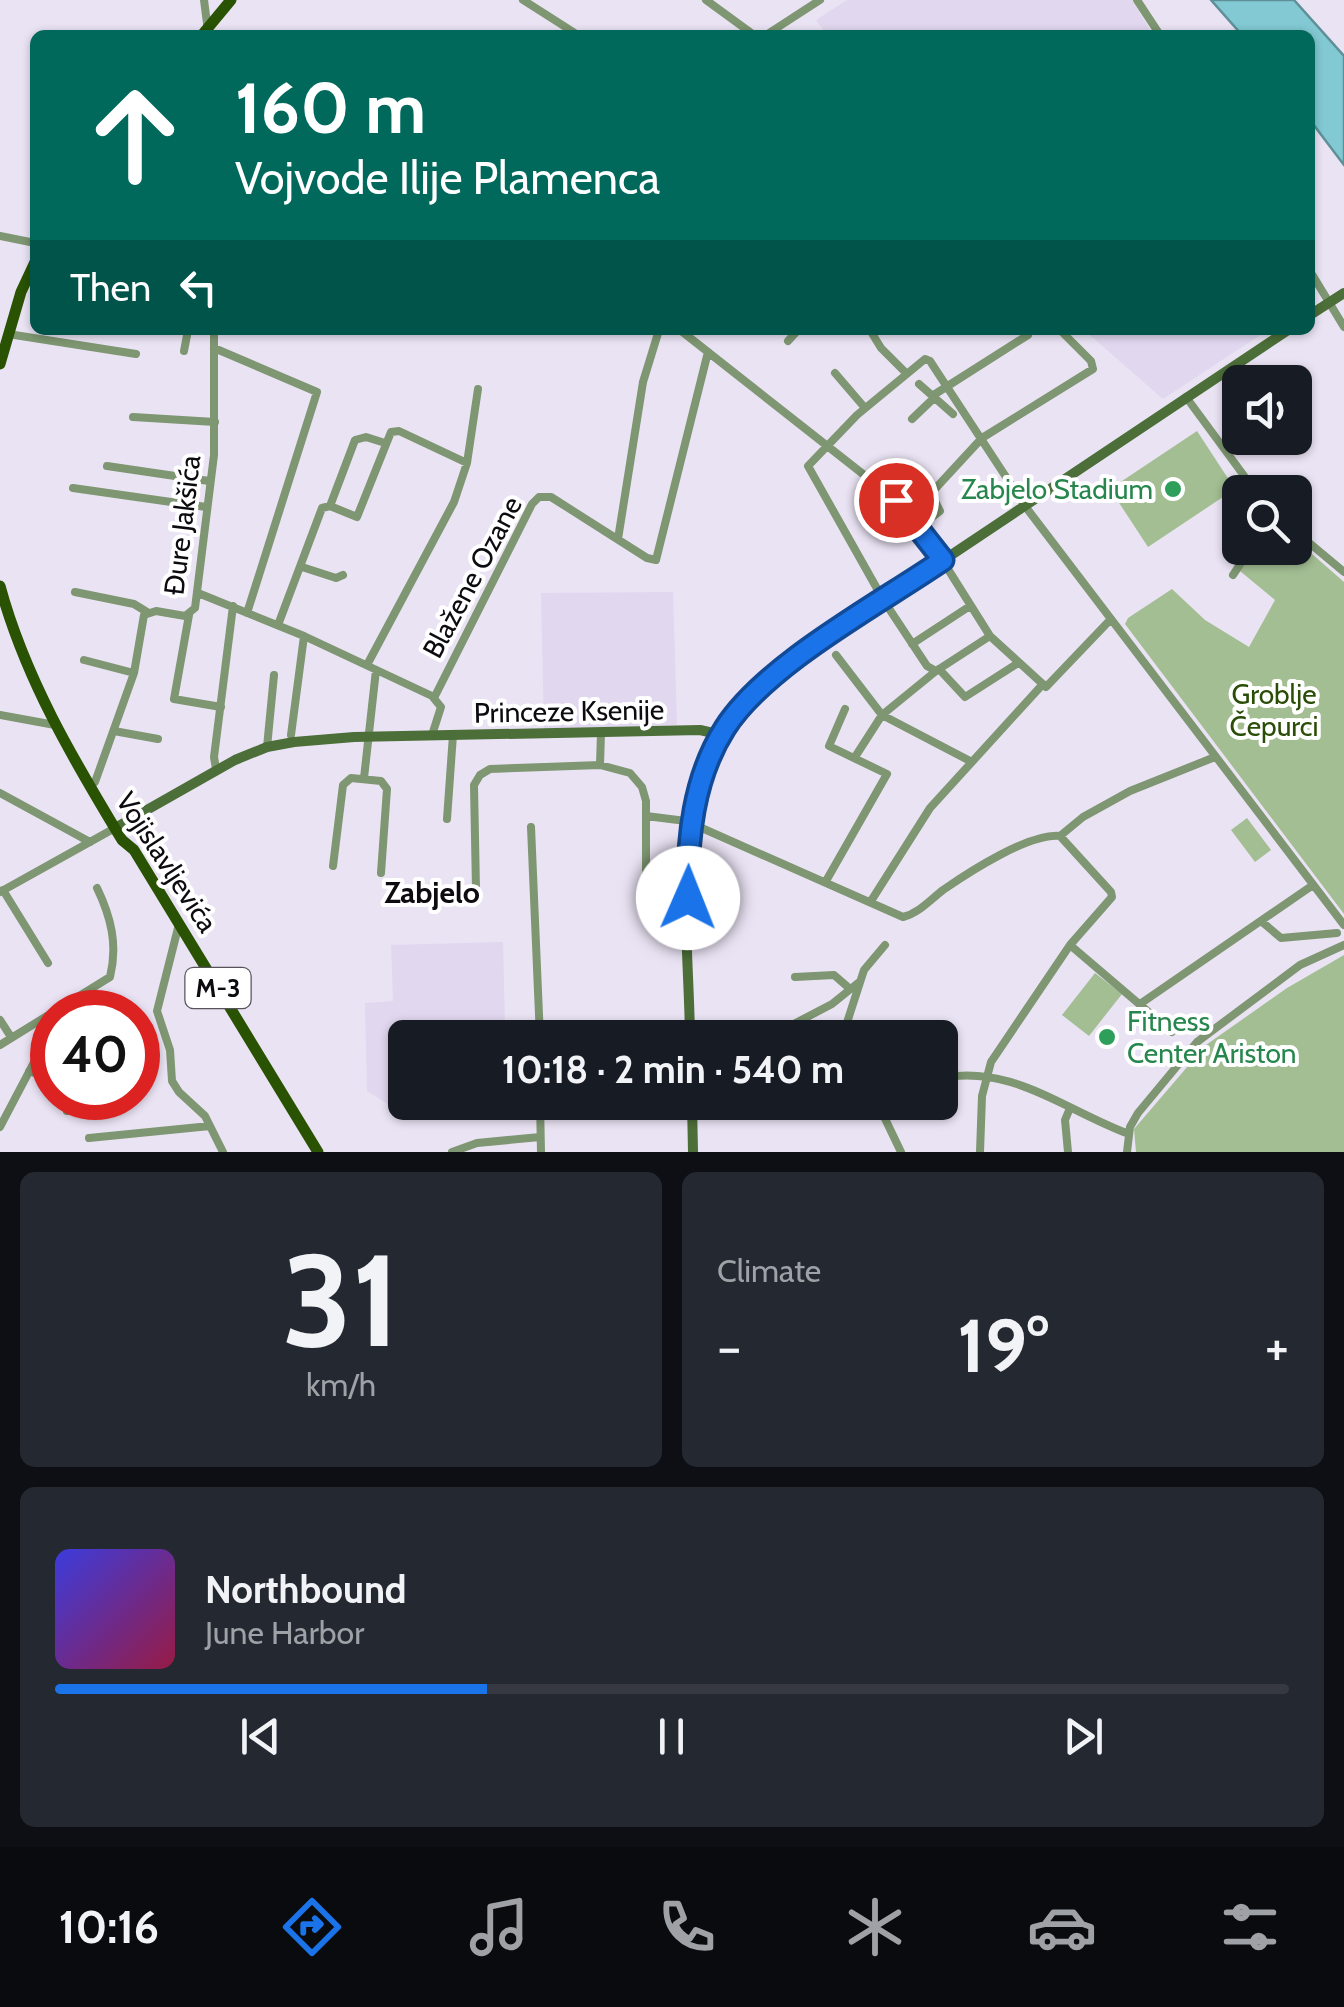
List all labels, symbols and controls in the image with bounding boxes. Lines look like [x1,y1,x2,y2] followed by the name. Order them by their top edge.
[235,65,426,151] text: 160 m
[70,70,200,200] icon: ahead
[235,151,660,205] text: Vojvode Ilije Plamenca
[171,260,226,315] icon: left
[70,264,151,311] text: Then
[1222,365,1312,565] map controls
[1222,365,1312,455] button: sound
[157,453,208,597] street label: Đure Jakšića
[854,458,939,543] pin
[961,472,1153,506] place label: Zabjelo Stadium
[869,473,924,528] icon: arrive
[1222,475,1312,565] button: search
[1162,478,1184,500] marker: Zabjelo Stadium
[415,490,529,664] street label: Blažene Ozane
[1230,677,1318,743] park label: Groblje Čepurci
[474,692,664,730] street label: Princeze Ksenije
[109,786,225,939] street label: Vojislavljevića
[636,846,740,950] position arrow
[384,874,480,911] district label: Zabjelo
[186,968,250,1008] road number: M-3
[30,990,160,1120] speed limit sign: 40
[1127,1004,1296,1070] place label: Fitness Center Ariston
[1096,1026,1118,1048] marker: Fitness Center Ariston
[502,1046,844,1093] text: 10:18 · 2 min · 540 m
[282,1221,400,1379] text: 31
[717,1251,821,1290] text: Climate
[957,1300,1049,1391] text: 19°
[717,1313,741,1380] text: −
[1265,1313,1289,1380] text: +
[306,1365,376,1404] text: km/h
[205,1566,407,1613] text: Northbound
[205,1613,364,1652] text: June Harbor
[233,1709,288,1764] icon: previous
[644,1709,699,1764] icon: pause
[1056,1709,1111,1764] icon: next
[277,1892,347,1962] icon: directions
[464,1892,534,1962] icon: music
[652,1892,722,1962] icon: phone
[840,1892,910,1962] icon: climate
[1027,1892,1097,1962] icon: car
[1215,1892,1285,1962] icon: filters
[59,1900,159,1954] text: 10:16

